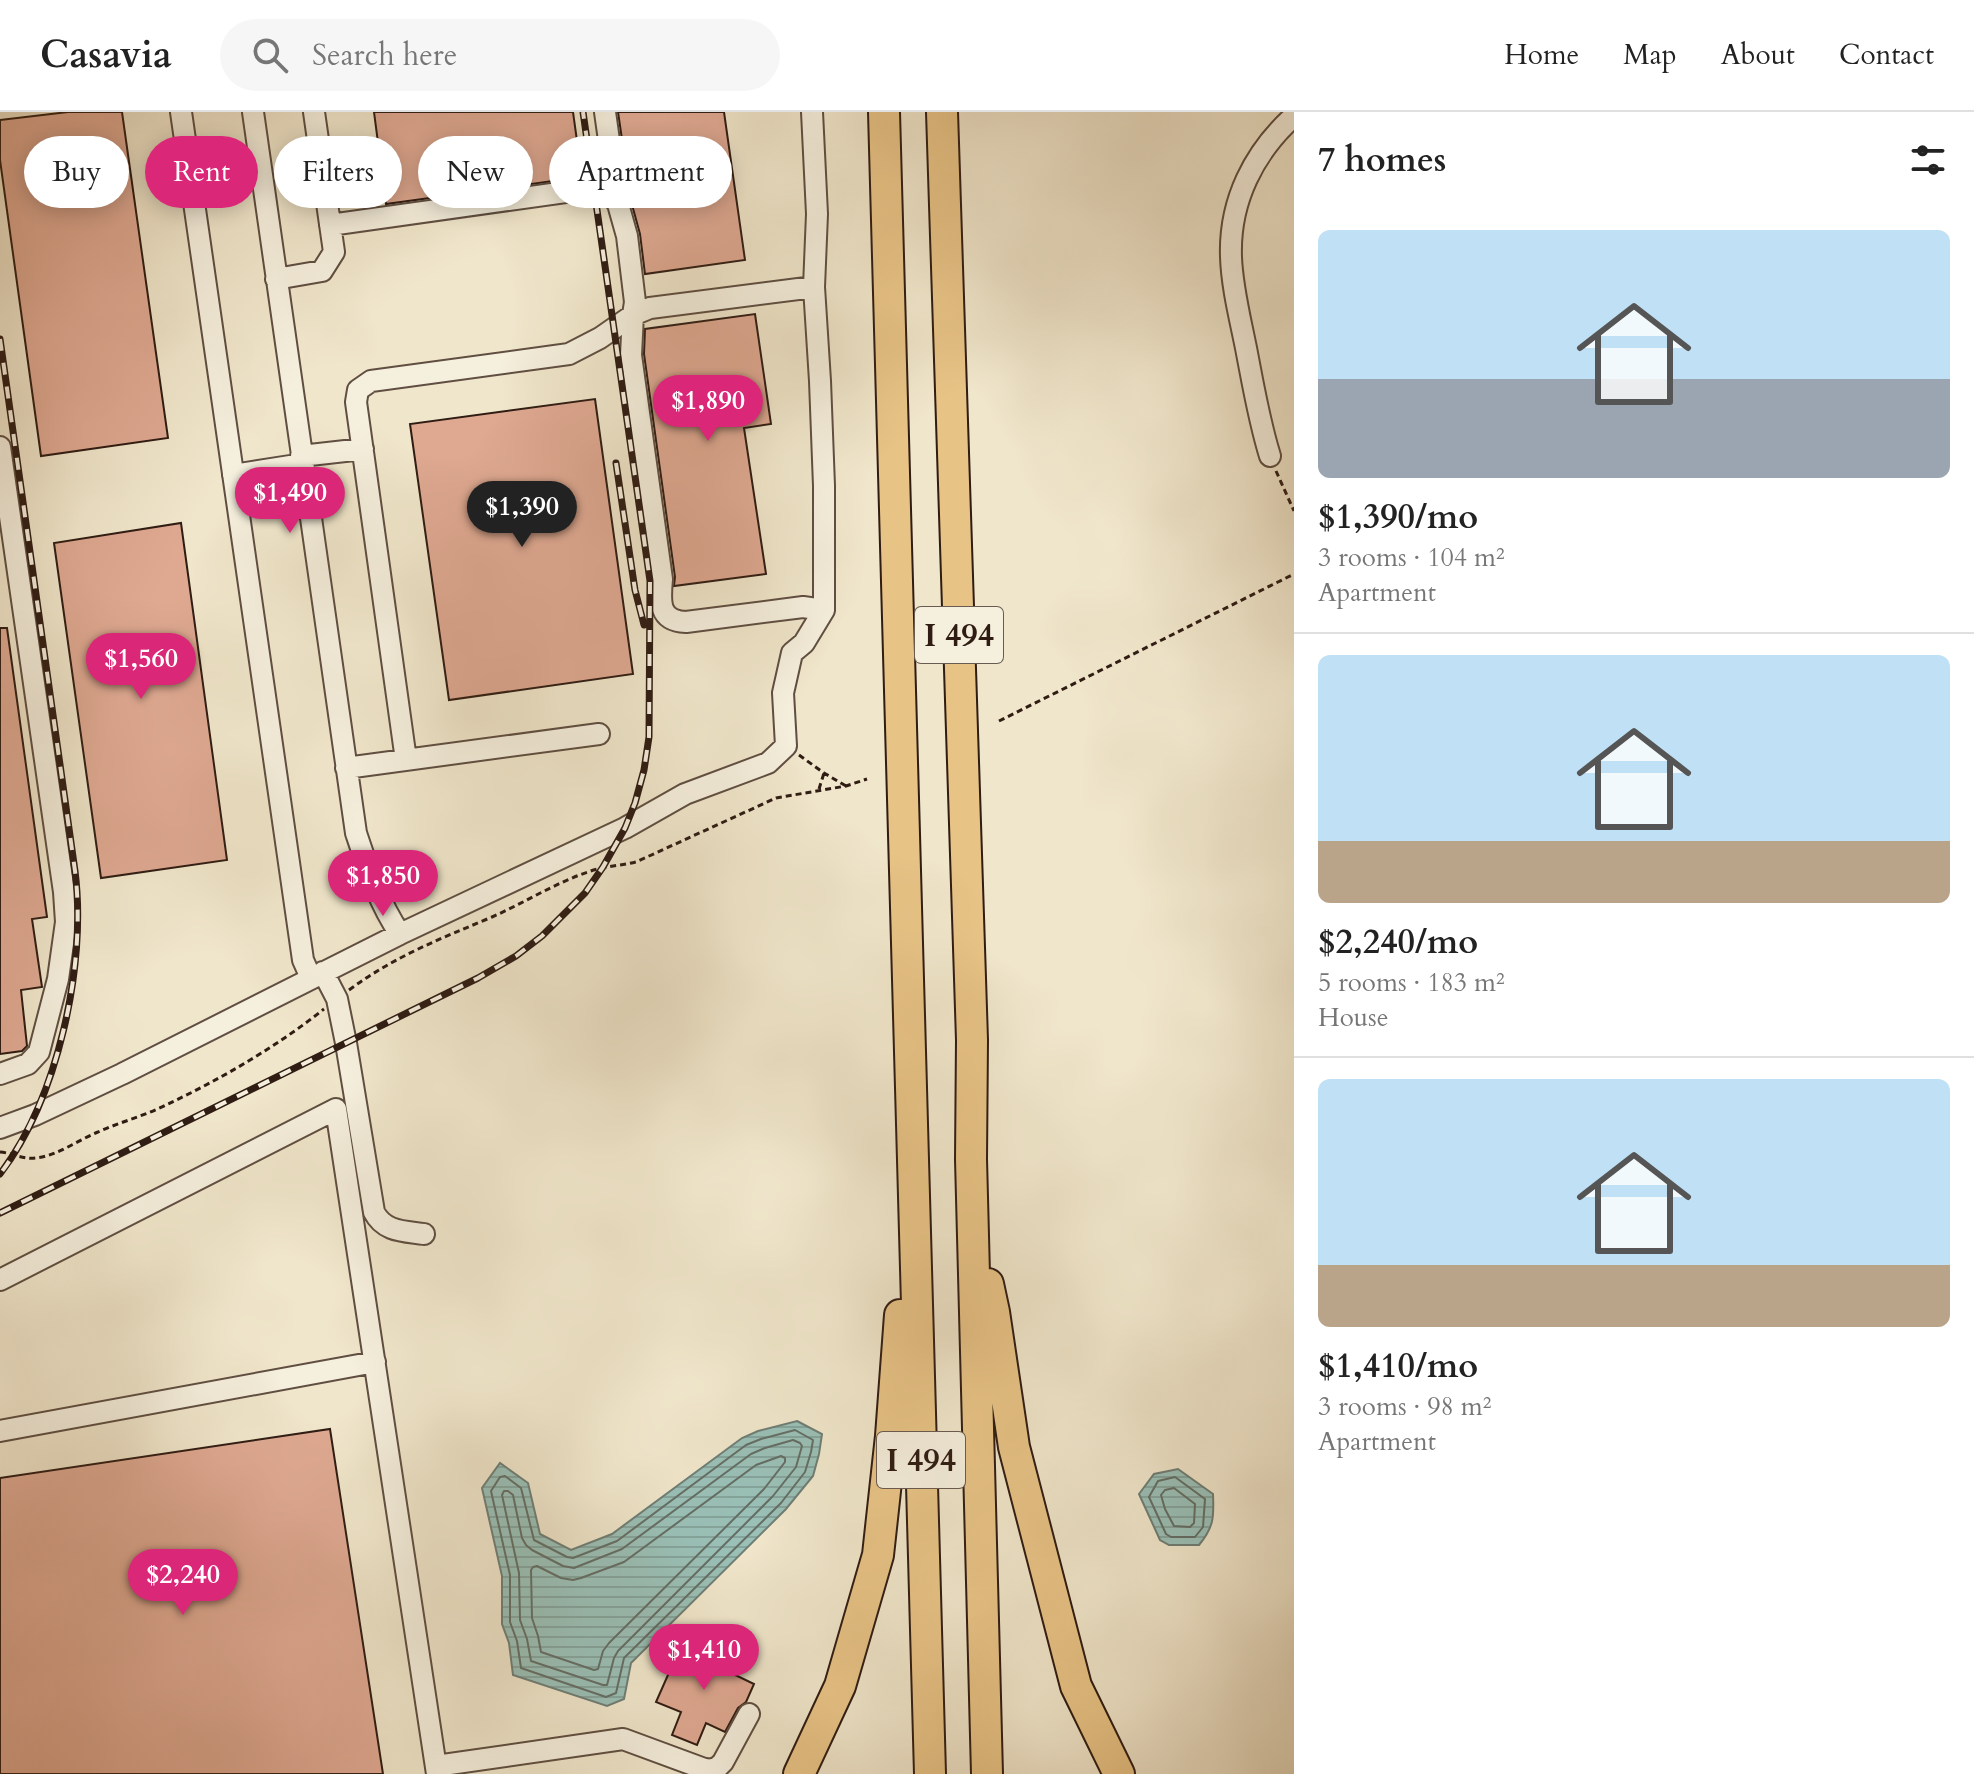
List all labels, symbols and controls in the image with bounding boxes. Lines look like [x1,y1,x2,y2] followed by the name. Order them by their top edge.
[220,19,780,91] search box
[40,29,172,81] text: Casavia
[248,33,292,77] icon: search
[312,35,457,76] text: Search here
[1504,36,1579,74] text: Home
[1623,36,1677,74] text: Map
[1721,36,1795,74] text: About
[1839,36,1934,74] text: Contact
[24,136,129,208] chip: Buy
[145,136,258,208] chip: Rent
[274,136,402,208] chip: Filters
[418,136,533,208] chip: New
[549,136,732,208] chip: Apartment
[1318,137,1446,183] text: 7 homes
[1906,138,1950,182] icon: filters
[1562,282,1706,426] icon: home
[643,375,773,443] pin: $1,890
[671,383,745,418] text: $1,890
[225,467,355,535] pin: $1,490
[253,475,327,510] text: $1,490
[457,481,587,549] pin: $1,390
[485,489,559,524] text: $1,390
[1318,494,1478,540] text: $1,390/mo
[1318,540,1505,575] text: 3 rooms · 104 m²
[1318,575,1436,610] text: Apartment
[915,607,1003,663] road number: I 494
[76,633,206,701] pin: $1,560
[104,641,178,676] text: $1,560
[1562,707,1706,851] icon: home
[318,850,448,918] pin: $1,850
[346,858,420,893] text: $1,850
[1318,919,1478,965] text: $2,240/mo
[1318,965,1505,1000] text: 5 rooms · 183 m²
[1318,1000,1389,1035] text: House
[1562,1131,1706,1275] icon: home
[1318,1343,1478,1389] text: $1,410/mo
[1318,1389,1491,1424] text: 3 rooms · 98 m²
[1318,1424,1436,1459] text: Apartment
[877,1432,965,1488] road number: I 494
[118,1549,248,1617] pin: $2,240
[146,1557,220,1592] text: $2,240
[639,1624,769,1692] pin: $1,410
[667,1632,741,1667] text: $1,410

